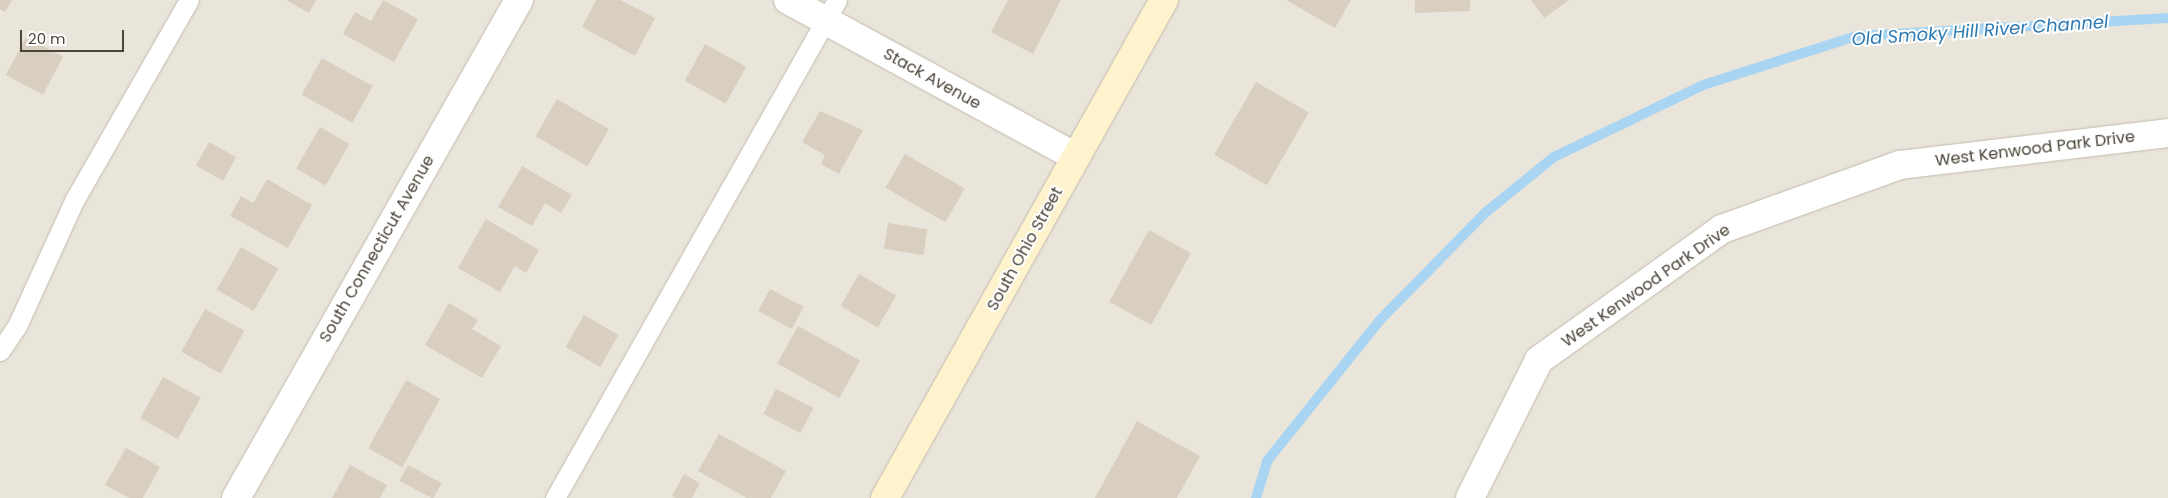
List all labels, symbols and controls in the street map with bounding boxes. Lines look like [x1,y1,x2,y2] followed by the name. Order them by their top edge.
[1851,11,2109,51] water label: Old Smoky Hill River Channel
[22,20,126,52] scale bar
[28,28,66,49] text: 20 m
[880,44,984,114] street label: Stack Avenue
[1934,127,2136,171] street label: West Kenwood Park Drive
[315,152,439,346] street label: South Connecticut Avenue
[983,184,1067,314] street label: South Ohio Street
[1558,220,1734,352] street label: West Kenwood Park Drive

